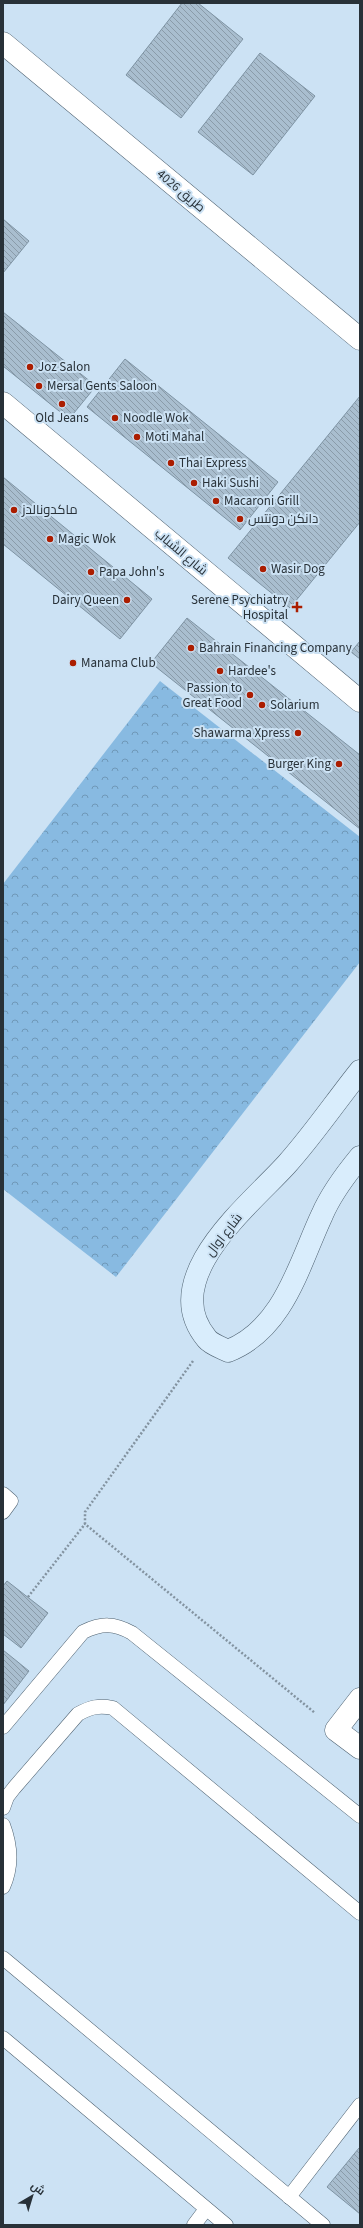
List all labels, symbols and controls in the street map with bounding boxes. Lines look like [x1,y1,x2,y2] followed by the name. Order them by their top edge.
[153,165,209,217] street label: طريق 4026
[38,358,90,376] place label: Joz Salon
[25,362,35,372] marker: Joz Salon
[47,377,157,395] place label: Mersal Gents Saloon
[34,381,44,391] marker: Mersal Gents Saloon
[57,399,67,409] marker: Old Jeans
[35,409,89,427] place label: Old Jeans
[123,409,189,427] place label: Noodle Wok
[110,413,120,423] marker: Noodle Wok
[145,428,204,446] place label: Moti Mahal
[132,432,142,442] marker: Moti Mahal
[179,454,247,472] place label: Thai Express
[166,458,176,468] marker: Thai Express
[202,474,259,492] place label: Haki Sushi
[189,478,199,488] marker: Haki Sushi
[224,492,299,510] place label: Macaroni Grill
[211,496,221,506] marker: Macaroni Grill
[21,501,78,519] place label: ماكدونالدز
[9,505,19,515] marker: ماكدونالدز
[248,510,318,528] place label: دانكن دونتس
[235,514,245,524] marker: دانكن دونتس
[151,525,211,579] street label: شارع الشباب
[58,530,117,548] place label: Magic Wok
[45,534,55,544] marker: Magic Wok
[271,560,325,578] place label: Wasir Dog
[99,563,165,581] place label: Papa John's
[258,564,268,574] marker: Wasir Dog
[86,567,96,577] marker: Papa John's
[52,591,119,609] place label: Dairy Queen
[191,591,288,624] place label: Serene Psychiatry Hospital
[122,595,132,605] marker: Dairy Queen
[291,601,303,613] marker: Serene Psychiatry Hospital
[199,639,352,657] place label: Bahrain Financing Company
[186,643,196,653] marker: Bahrain Financing Company
[81,654,156,672] place label: Manama Club
[68,658,78,668] marker: Manama Club
[228,662,276,680] place label: Hardee's
[215,666,225,676] marker: Hardee's
[182,679,242,712] place label: Passion to Great Food
[245,690,255,700] marker: Passion to Great Food
[270,696,319,714] place label: Solarium
[257,700,267,710] marker: Solarium
[194,724,291,742] place label: Shawarma Xpress
[293,728,303,738] marker: Shawarma Xpress
[268,755,331,773] place label: Burger King
[334,759,344,769] marker: Burger King
[201,1210,247,1260] street label: شارع اوال
[12,2176,52,2216] north arrow
[28,2178,48,2199] text: ش

